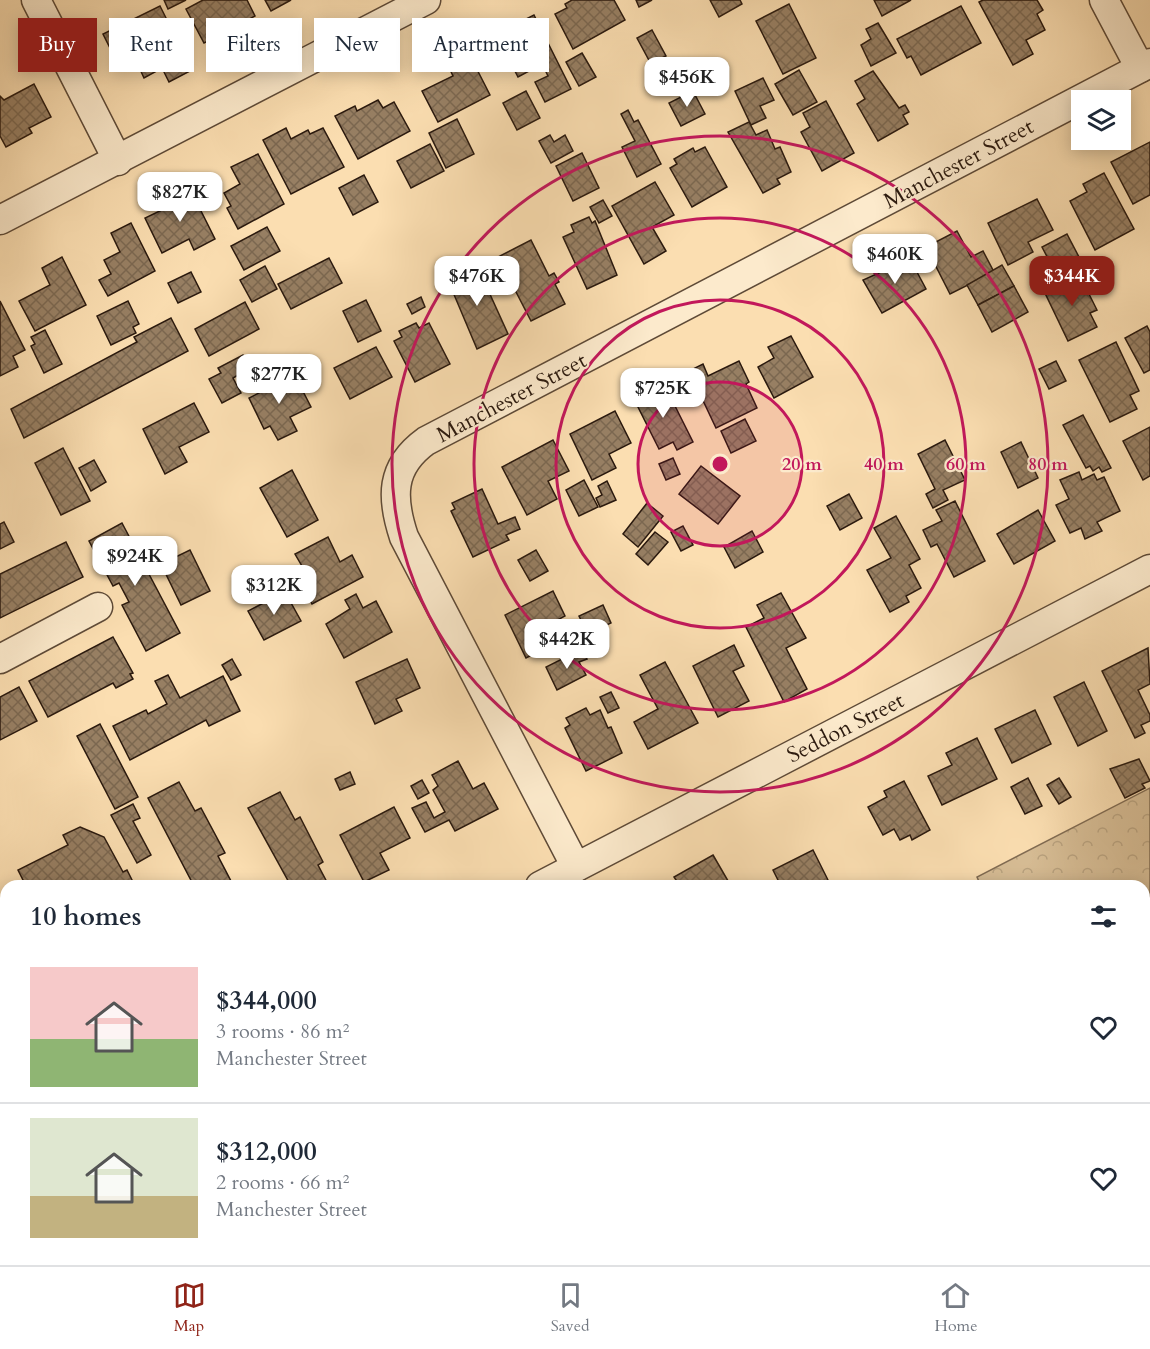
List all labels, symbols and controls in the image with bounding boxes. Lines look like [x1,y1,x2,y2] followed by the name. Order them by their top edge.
[18,18,97,72] chip: Buy
[109,18,194,72] chip: Rent
[206,18,302,72] chip: Filters
[314,18,400,72] chip: New
[412,18,549,72] chip: Apartment
[645,57,729,108] pin: $456K
[658,63,716,90] text: $456K
[1071,90,1131,150] map controls
[1071,90,1131,150] button: layers
[878,112,1039,216] street label: Manchester Street
[138,172,222,223] pin: $827K
[151,178,209,205] text: $827K
[853,234,937,285] pin: $460K
[866,240,924,267] text: $460K
[435,256,519,307] pin: $476K
[1030,256,1114,307] pin: $344K
[448,262,506,289] text: $476K
[1043,262,1101,289] text: $344K
[431,346,592,450] street label: Manchester Street
[237,354,321,405] pin: $277K
[250,360,308,387] text: $277K
[621,368,705,419] pin: $725K
[634,374,692,401] text: $725K
[782,452,822,477] text: 20 m
[864,452,904,477] text: 40 m
[946,452,986,477] text: 60 m
[1028,452,1068,477] text: 80 m
[710,454,730,474] centre of rings
[93,536,177,587] pin: $924K
[106,542,164,569] text: $924K
[232,565,316,616] pin: $312K
[245,571,303,598] text: $312K
[525,619,609,670] pin: $442K
[538,625,596,652] text: $442K
[782,686,909,770] street label: Seddon Street
[30,899,141,934] text: 10 homes
[1087,900,1120,933] icon: filters
[216,983,317,1018] text: $344,000
[78,991,150,1063] icon: home
[1087,1011,1120,1044] icon: heart
[216,1018,349,1045] text: 3 rooms · 86 m²
[216,1045,367,1072] text: Manchester Street
[216,1134,317,1169] text: $312,000
[78,1142,150,1214] icon: home
[1087,1162,1120,1195] icon: heart
[216,1169,349,1196] text: 2 rooms · 66 m²
[216,1196,367,1223] text: Manchester Street
[173,1279,206,1337] tab: Map
[551,1279,589,1337] tab: Saved
[935,1279,977,1337] tab: Home

